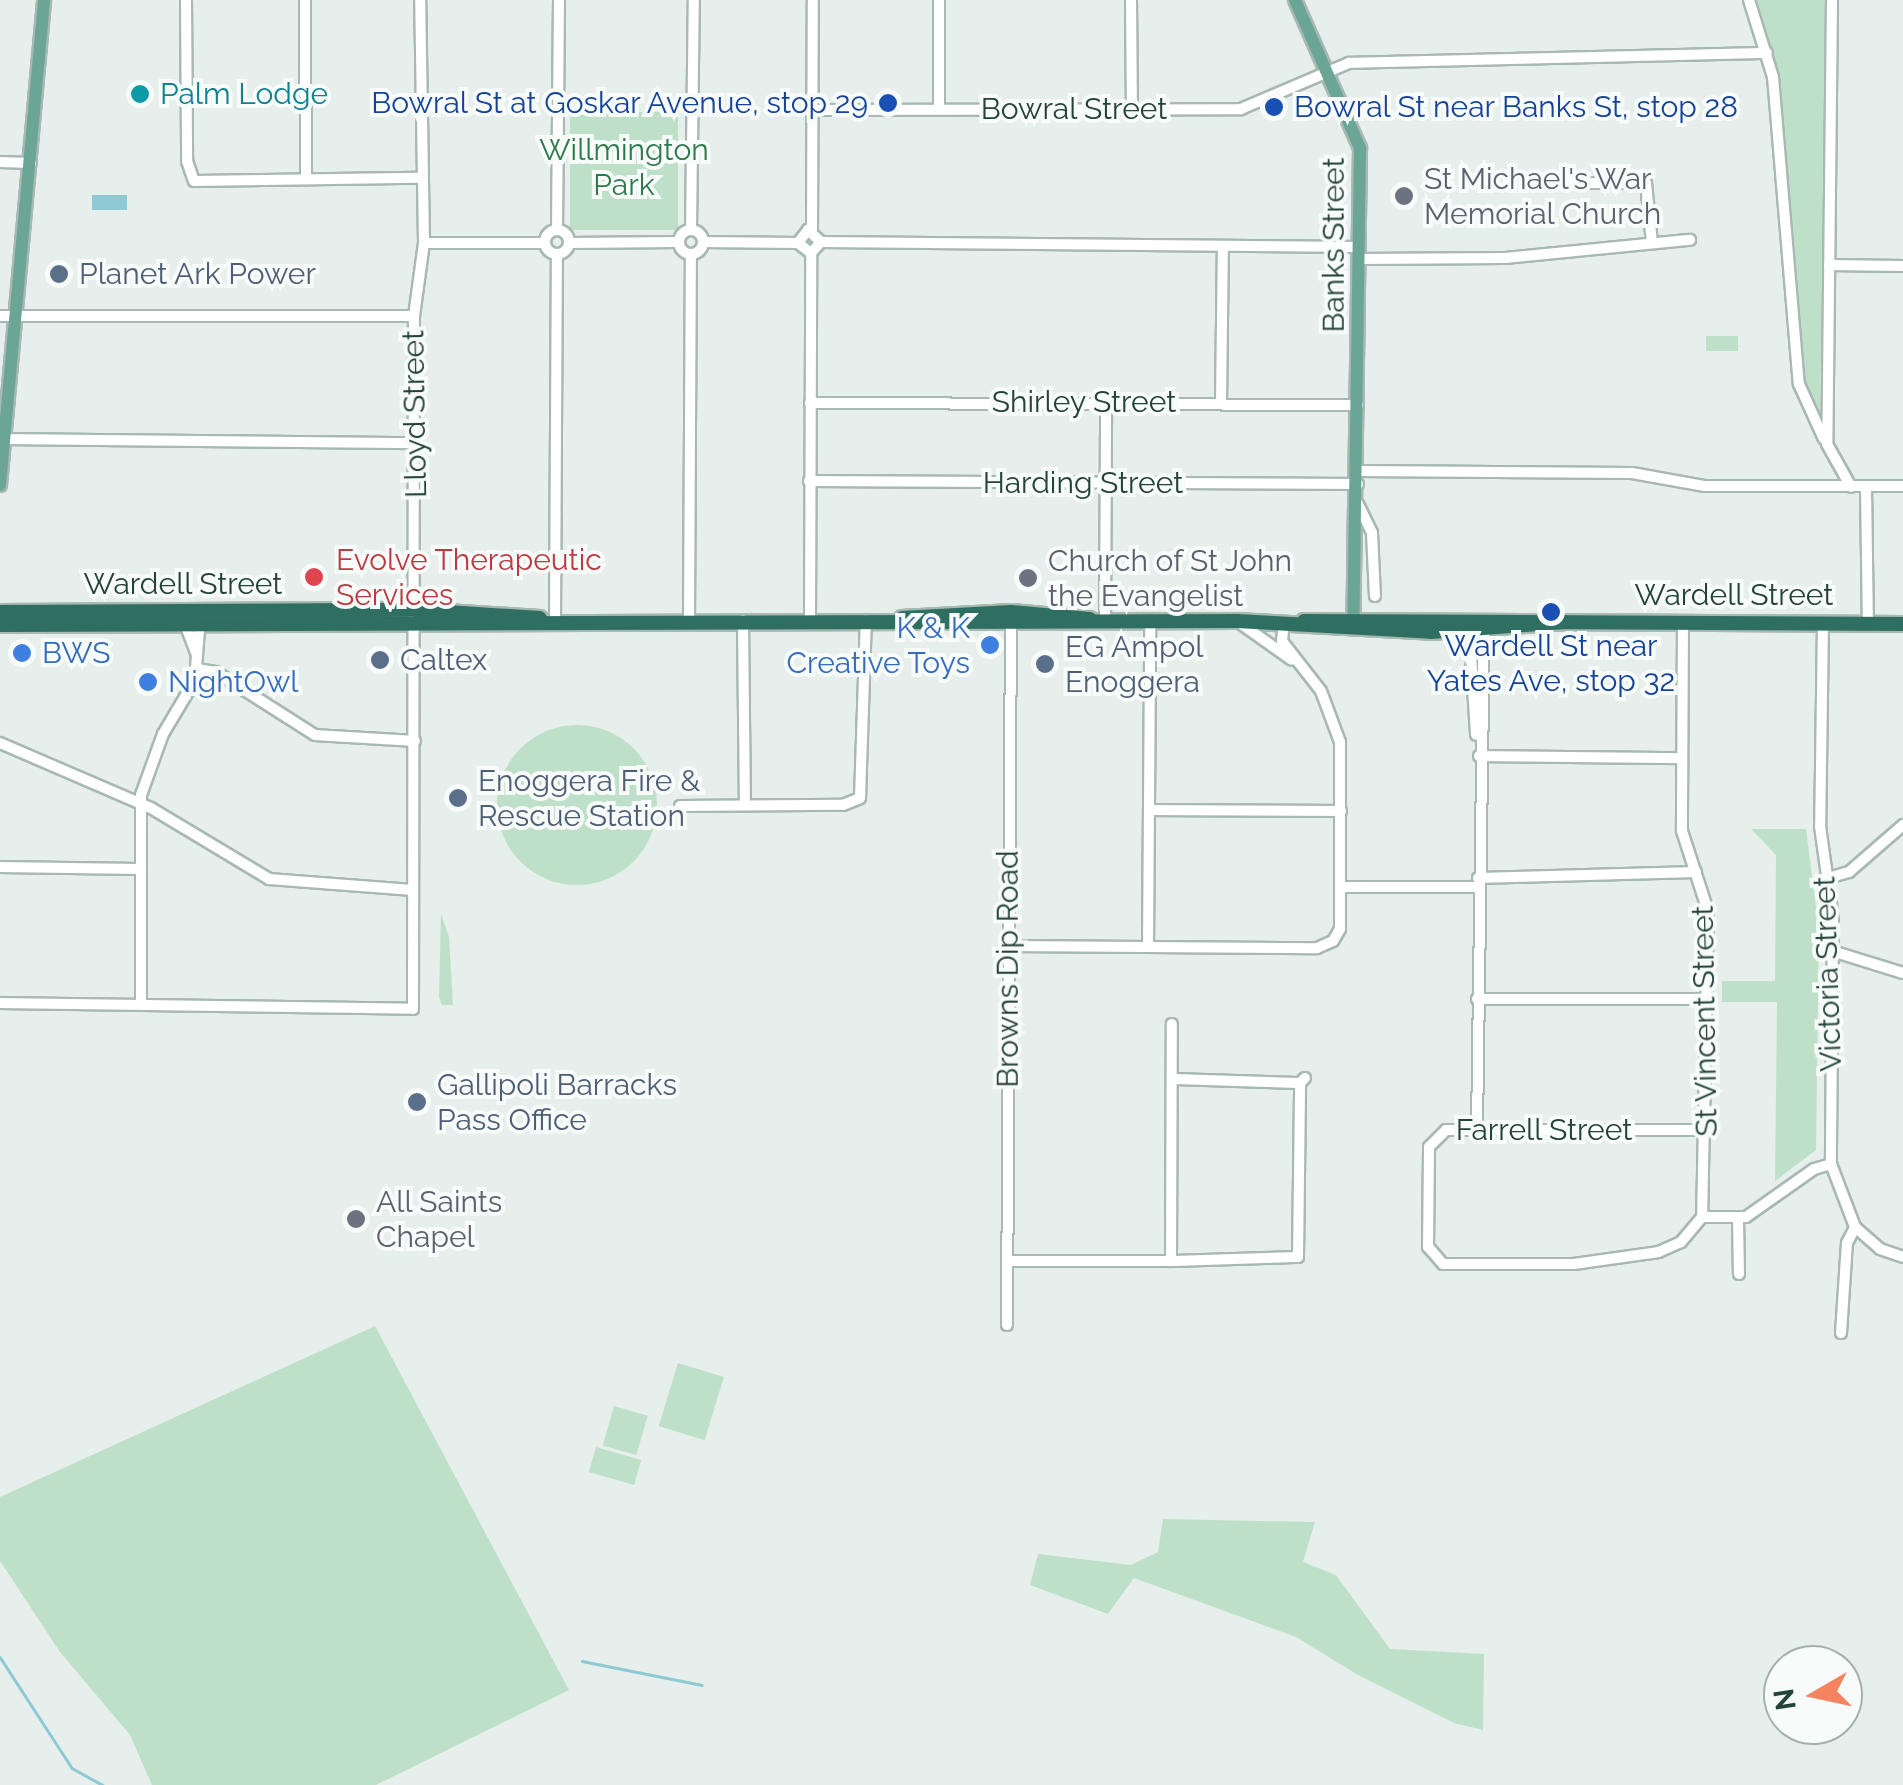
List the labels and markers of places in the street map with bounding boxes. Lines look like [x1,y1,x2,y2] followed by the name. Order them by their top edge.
[160,76,328,112] place label: Palm Lodge
[129,83,151,105] marker: Palm Lodge
[369,85,868,121] place label: Bowral St at Goskar Avenue, stop 29
[1294,89,1740,125] place label: Bowral St near Banks St, stop 28
[877,92,899,114] marker: Bowral St at Goskar Avenue, stop 29
[1263,96,1285,118] marker: Bowral St near Banks St, stop 28
[1424,161,1662,232] place label: St Michael's War Memorial Church
[1393,185,1415,207] marker: St Michael's War Memorial Church
[79,256,317,292] place label: Planet Ark Power
[48,263,70,285] marker: Planet Ark Power
[336,542,603,612] place label: Evolve Therapeutic Services
[1048,543,1293,614] place label: Church of St John the Evangelist
[301,564,327,590] marker: Evolve Therapeutic Services
[1017,567,1039,589] marker: Church of St John the Evangelist
[1540,601,1562,623] marker: Wardell St near Yates Ave, stop 32
[786,610,970,680] place label: K & K Creative Toys
[1426,628,1676,698] place label: Wardell St near Yates Ave, stop 32
[1065,629,1204,700] place label: EG Ampol Enoggera
[979,634,1001,656] marker: K & K Creative Toys
[42,635,110,671] place label: BWS
[11,642,33,664] marker: BWS
[400,642,487,678] place label: Caltex
[369,649,391,671] marker: Caltex
[1034,653,1056,675] marker: EG Ampol Enoggera
[168,664,299,700] place label: NightOwl
[137,671,159,693] marker: NightOwl
[478,763,700,834] place label: Enoggera Fire & Rescue Station
[447,787,469,809] marker: Enoggera Fire & Rescue Station
[437,1067,677,1138] place label: Gallipoli Barracks Pass Office
[406,1091,428,1113] marker: Gallipoli Barracks Pass Office
[376,1184,503,1254] place label: All Saints Chapel
[345,1208,367,1230] marker: All Saints Chapel

